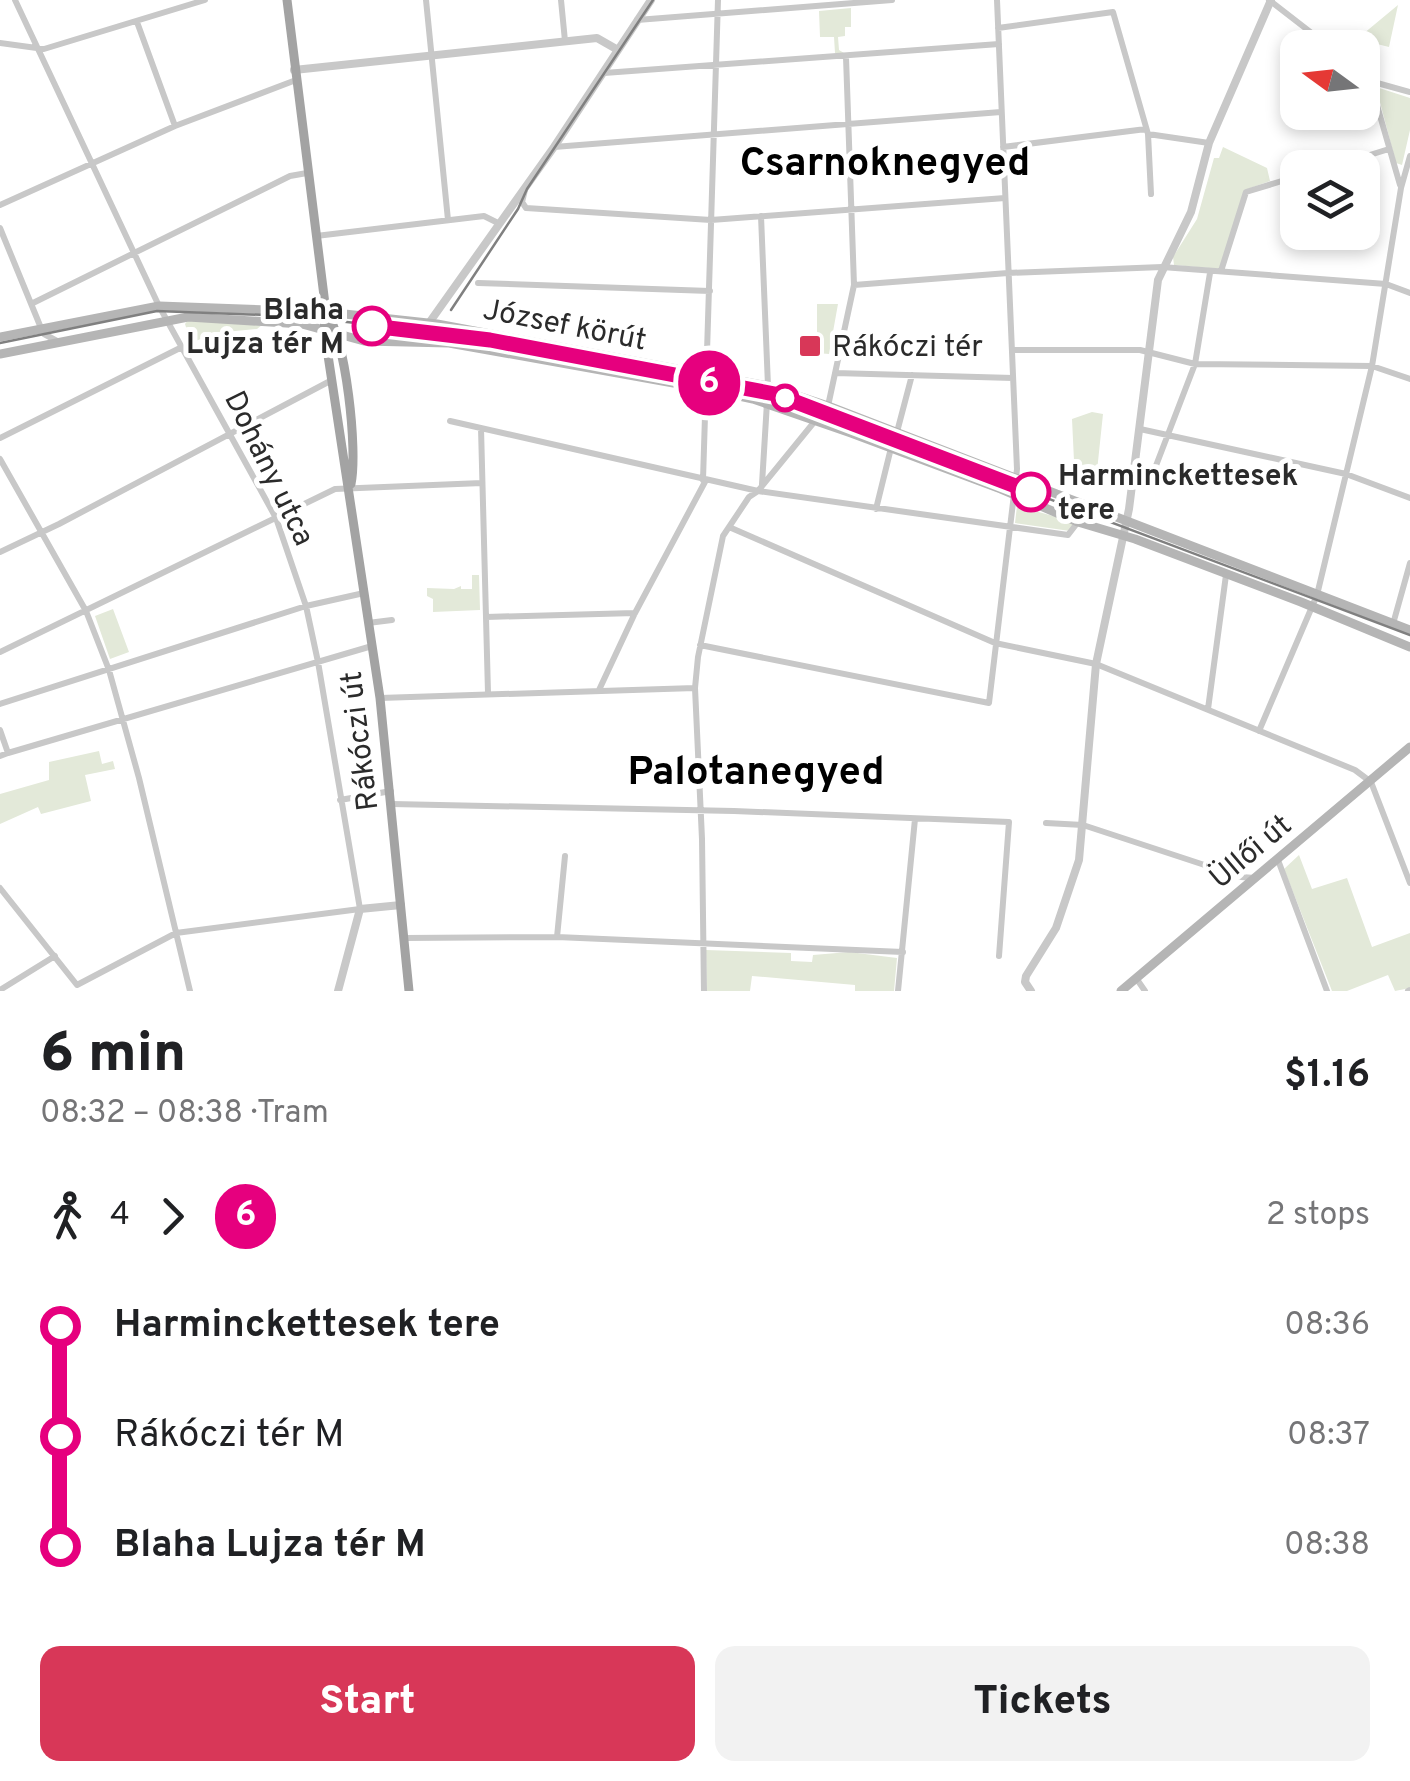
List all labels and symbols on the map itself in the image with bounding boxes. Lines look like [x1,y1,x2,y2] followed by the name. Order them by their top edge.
[1280,30,1380,130] north arrow
[740,140,1030,190] district label: Csarnoknegyed
[480,292,649,360] street label: József körút
[186,293,344,364] place label: Blaha Lujza tér M
[353,307,391,345] marker: Blaha Lujza tér M
[832,330,983,367] place label: Rákóczi tér
[797,333,823,359] marker: Rákóczi tér
[676,350,742,416] line badge: 6
[772,385,798,411] unlabelled marker
[214,386,321,553] street label: Dohány utca
[1058,459,1298,530] place label: Harminckettesek tere
[1012,473,1050,511] marker: Harminckettesek tere
[335,669,388,813] street label: Rákóczi út
[627,749,885,799] district label: Palotanegyed
[1202,806,1300,898] street label: Üllői út

